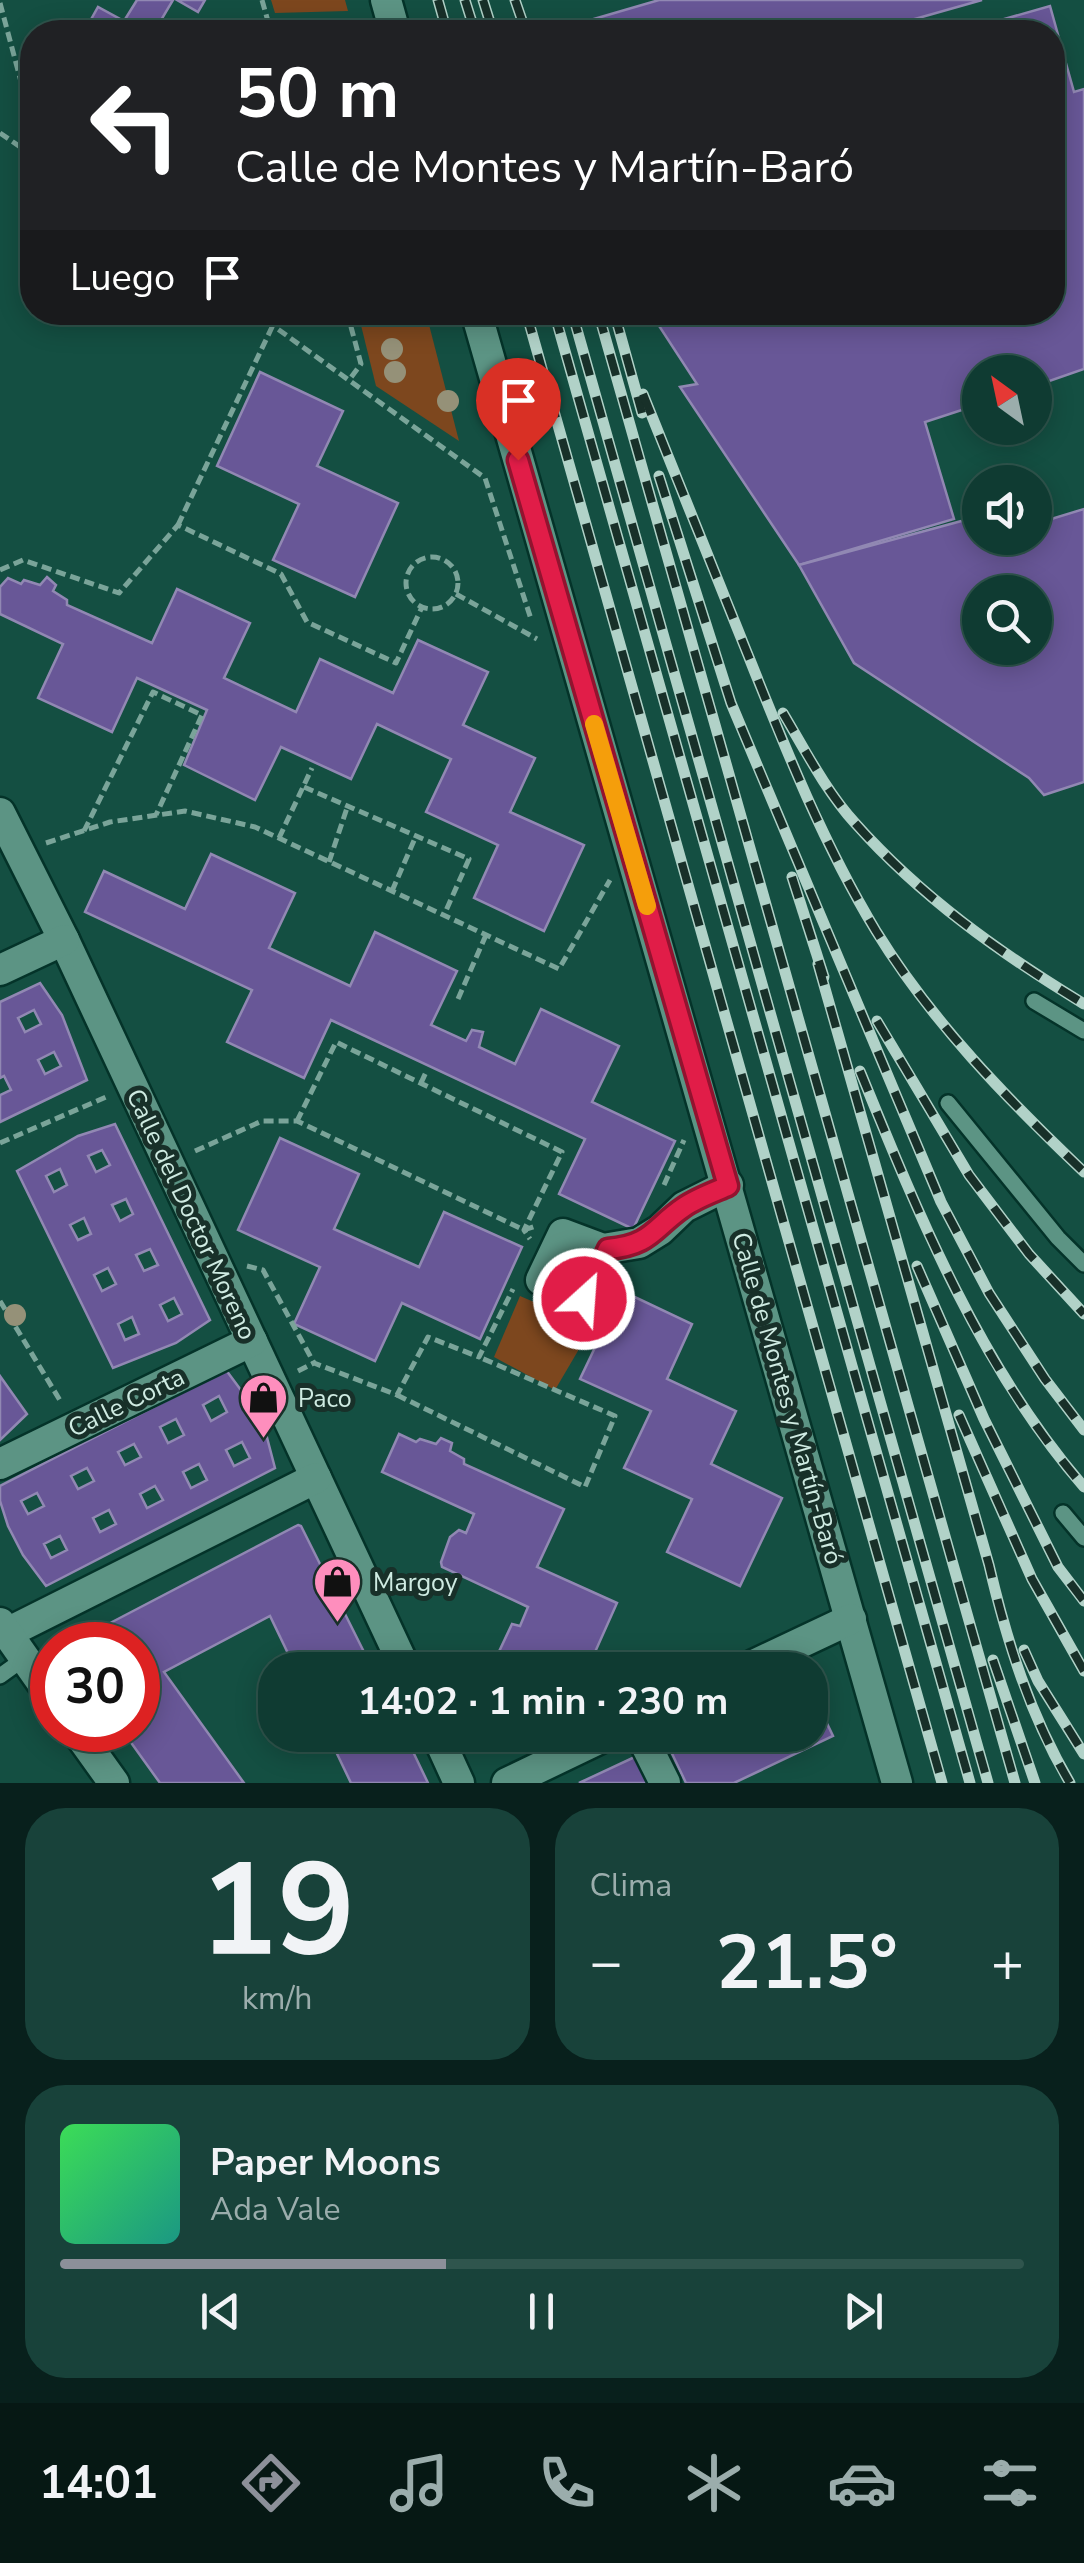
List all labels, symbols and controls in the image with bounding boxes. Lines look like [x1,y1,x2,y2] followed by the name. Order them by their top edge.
[235,46,399,142] text: 50 m
[70,60,200,190] icon: left
[235,137,854,198] text: Calle de Montes y Martín-Baró
[195,250,250,305] icon: arrive
[70,252,175,303] text: Luego
[962,355,1052,445] north arrow
[962,355,1052,665] map controls
[476,358,561,461] pin
[491,373,546,428] icon: arrive
[962,465,1052,555] button: sound
[962,575,1052,665] button: search
[118,1083,264,1345] street label: Calle del Doctor Moreno
[723,1228,851,1568] street label: Calle de Montes y Martín-Baró
[532,1247,636,1351] position arrow
[63,1360,190,1446] street label: Calle Corta
[237,1372,289,1440] shop icon: Paco
[298,1382,352,1416] place label: Paco
[312,1556,364,1624] shop icon: Margoy
[373,1566,458,1600] place label: Margoy
[30,1622,160,1752] speed limit sign: 30
[358,1676,728,1727] text: 14:02 · 1 min · 230 m
[199,1823,355,2000] text: 19
[590,1864,672,1907] text: Clima
[716,1912,898,2014] text: 21.5°
[590,1925,623,2000] text: −
[991,1925,1024,2000] text: +
[242,1977,313,2020] text: km/h
[210,2137,441,2188] text: Paper Moons
[210,2188,341,2231] text: Ada Vale
[193,2284,248,2339] icon: previous
[514,2284,569,2339] icon: pause
[836,2284,891,2339] icon: next
[236,2448,306,2518] icon: directions
[384,2448,454,2518] icon: music
[532,2448,602,2518] icon: phone
[679,2448,749,2518] icon: climate
[827,2448,897,2518] icon: car
[975,2448,1045,2518] icon: filters
[39,2453,158,2514] text: 14:01

